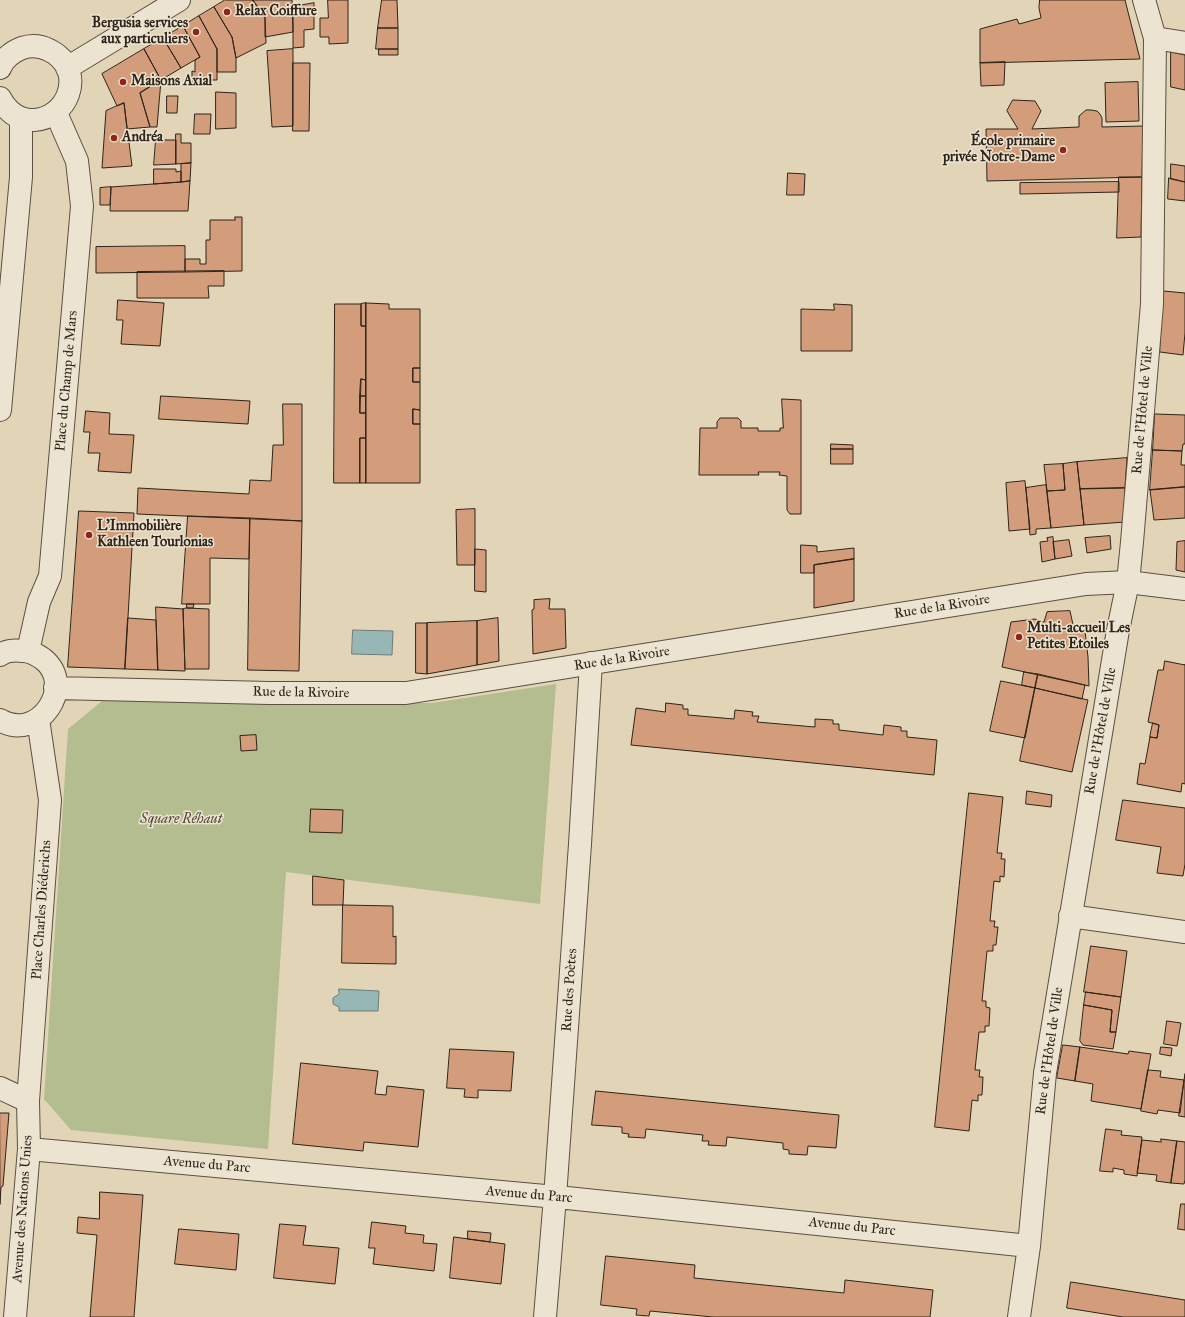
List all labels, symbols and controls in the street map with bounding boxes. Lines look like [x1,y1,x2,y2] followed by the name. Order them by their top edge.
[235,4,317,20] place label: Relax Coiffure
[222,7,232,17] marker: Relax Coiffure
[92,16,188,48] place label: Bergusia services aux particuliers
[191,27,201,37] marker: Bergusia services aux particuliers
[131,74,212,90] place label: Maisons Axial
[118,77,128,87] marker: Maisons Axial
[122,130,163,146] place label: Andréa
[109,133,119,143] marker: Andréa
[943,134,1055,166] place label: École primaire privée Notre-Dame
[1058,145,1068,155] marker: École primaire privée Notre-Dame
[52,310,82,452] street label: Place du Champ de Mars
[1129,345,1157,475] street label: Rue de l'Hôtel de Ville
[97,519,213,552] place label: L'Immobilière Kathleen Tourlonias
[84,530,94,540] marker: L'Immobilière Kathleen Tourlonias
[893,591,991,623] street label: Rue de la Rivoire
[1027,621,1130,654] place label: Multi-accueil Les Petites Etoiles
[1014,632,1024,642] marker: Multi-accueil Les Petites Etoiles
[573,643,671,675] street label: Rue de la Rivoire
[1082,666,1120,796] street label: Rue de l'Hôtel de Ville
[252,684,350,702] street label: Rue de la Rivoire
[140,812,222,828] park label: Square Réhaut
[29,840,55,980] street label: Place Charles Diéderichs
[559,948,581,1032] street label: Rue des Poètes
[1033,986,1067,1116] street label: Rue de l'Hôtel de Ville
[9,1135,37,1283] street label: Avenue des Nations Unies
[163,1153,251,1177] street label: Avenue du Parc
[485,1183,573,1207] street label: Avenue du Parc
[808,1214,896,1240] street label: Avenue du Parc

